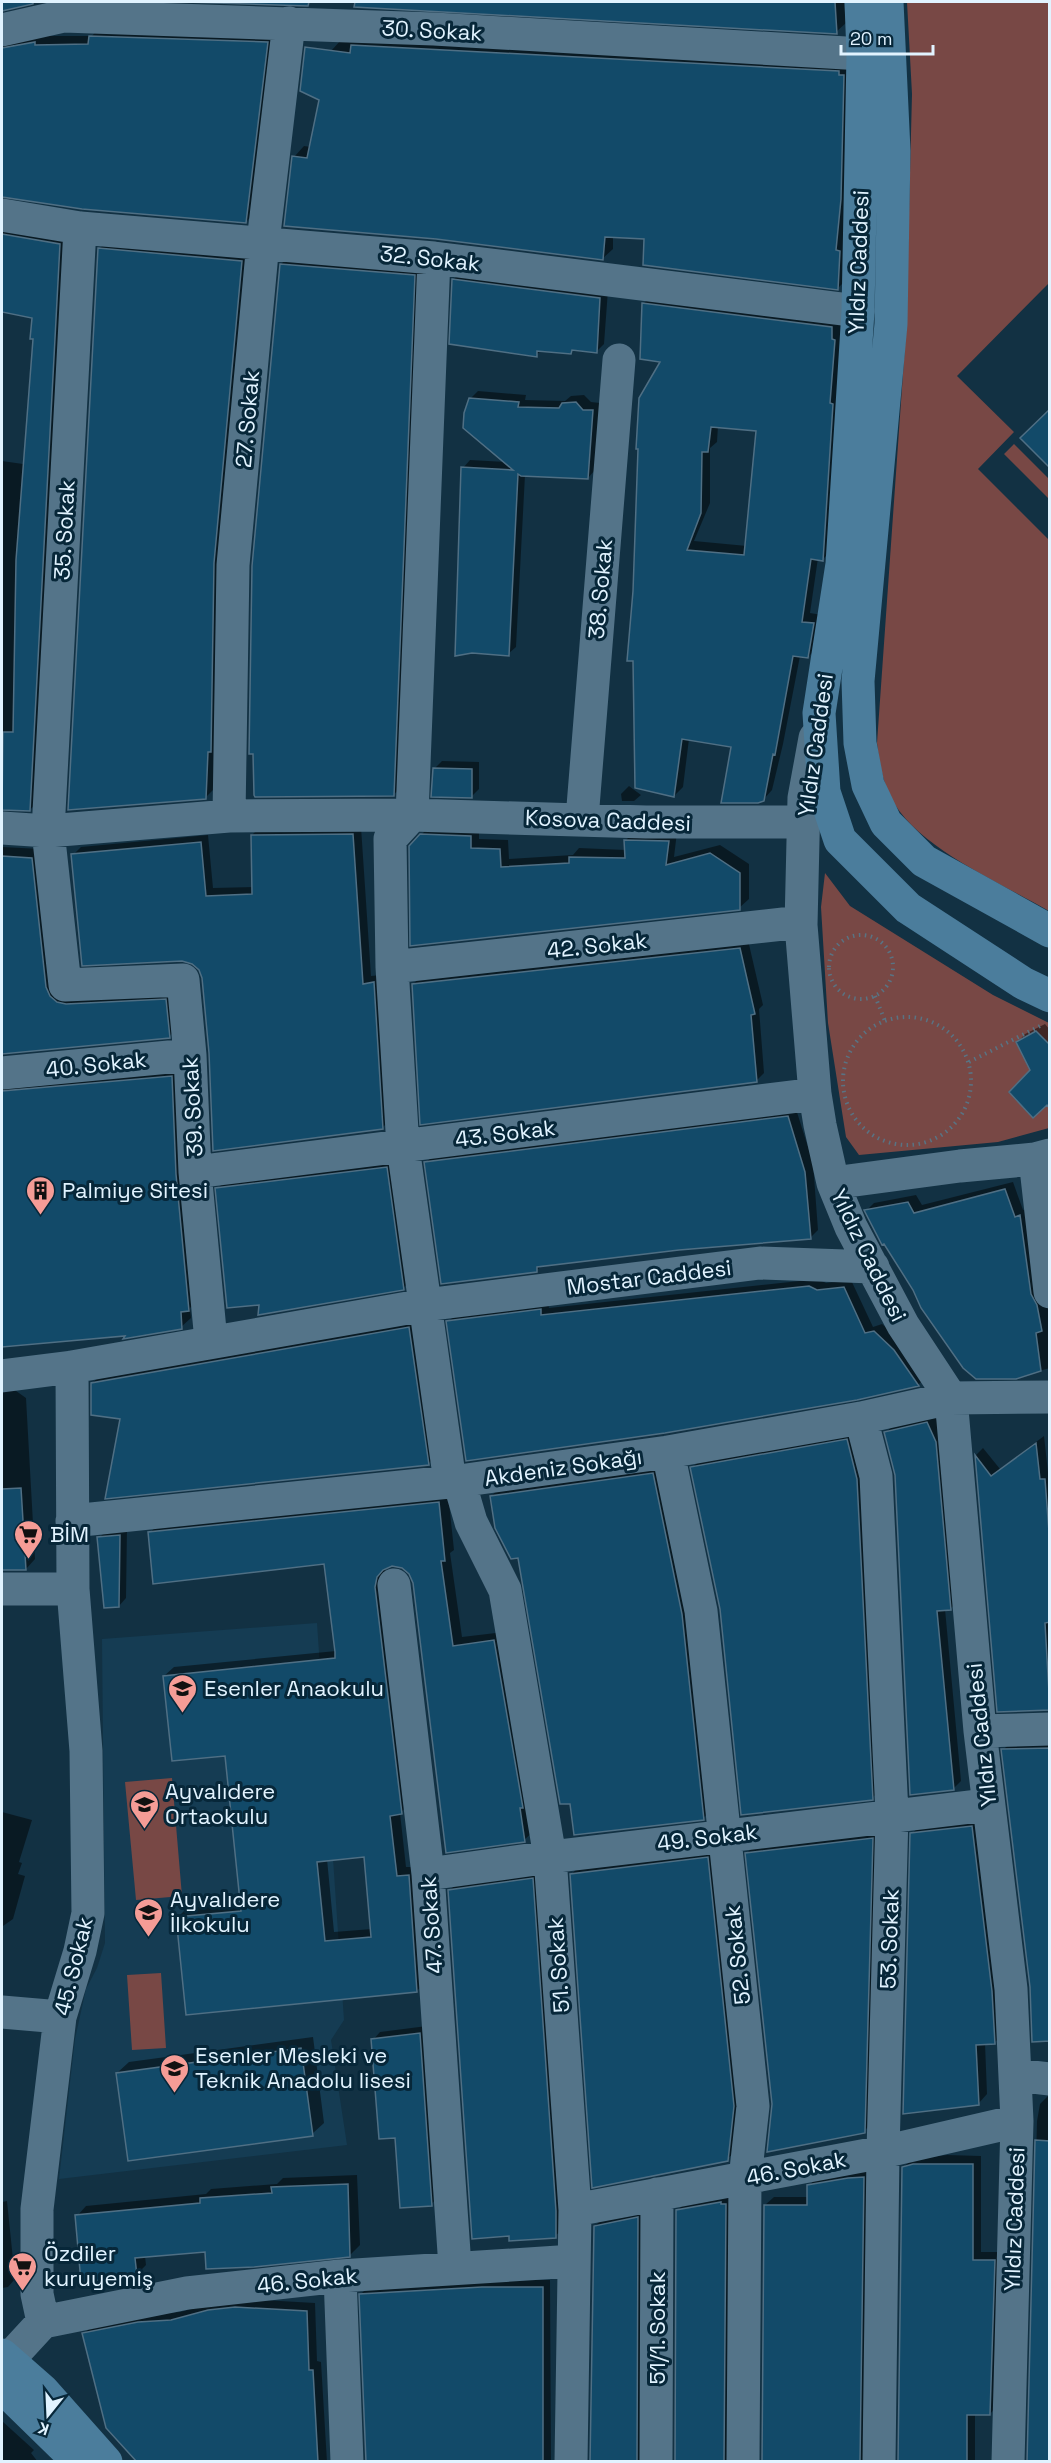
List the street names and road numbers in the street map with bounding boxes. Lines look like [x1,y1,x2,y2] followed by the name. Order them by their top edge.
[381,13,483,47] street label: 30. Sokak
[841,189,875,335] street label: Yıldız Caddesi
[379,239,481,277] street label: 32. Sokak
[229,369,265,469] street label: 27. Sokak
[47,479,81,581] street label: 35. Sokak
[582,537,618,640] street label: 38. Sokak
[791,672,839,818] street label: Yıldız Caddesi
[525,803,691,837] street label: Kosova Caddesi
[545,926,649,964] street label: 42. Sokak
[44,1045,148,1083] street label: 40. Sokak
[175,1056,209,1158] street label: 39. Sokak
[453,1113,557,1153] street label: 43. Sokak
[825,1184,913,1326] street label: Yıldız Caddesi
[565,1253,733,1301] street label: Mostar Caddesi
[482,1442,644,1492] street label: Akdeniz Sokağı
[960,1662,1002,1808] street label: Yıldız Caddesi
[655,1817,759,1857] street label: 49. Sokak
[414,1875,448,1975] street label: 47. Sokak
[873,1888,905,1990] street label: 53. Sokak
[718,1904,756,2006] street label: 52. Sokak
[47,1914,99,2018] street label: 45. Sokak
[541,1916,575,2014] street label: 51. Sokak
[744,2145,848,2191] street label: 46. Sokak
[997,2146,1031,2292] street label: Yıldız Caddesi
[255,2261,359,2299] street label: 46. Sokak
[643,2271,671,2385] street label: 51/1. Sokak

